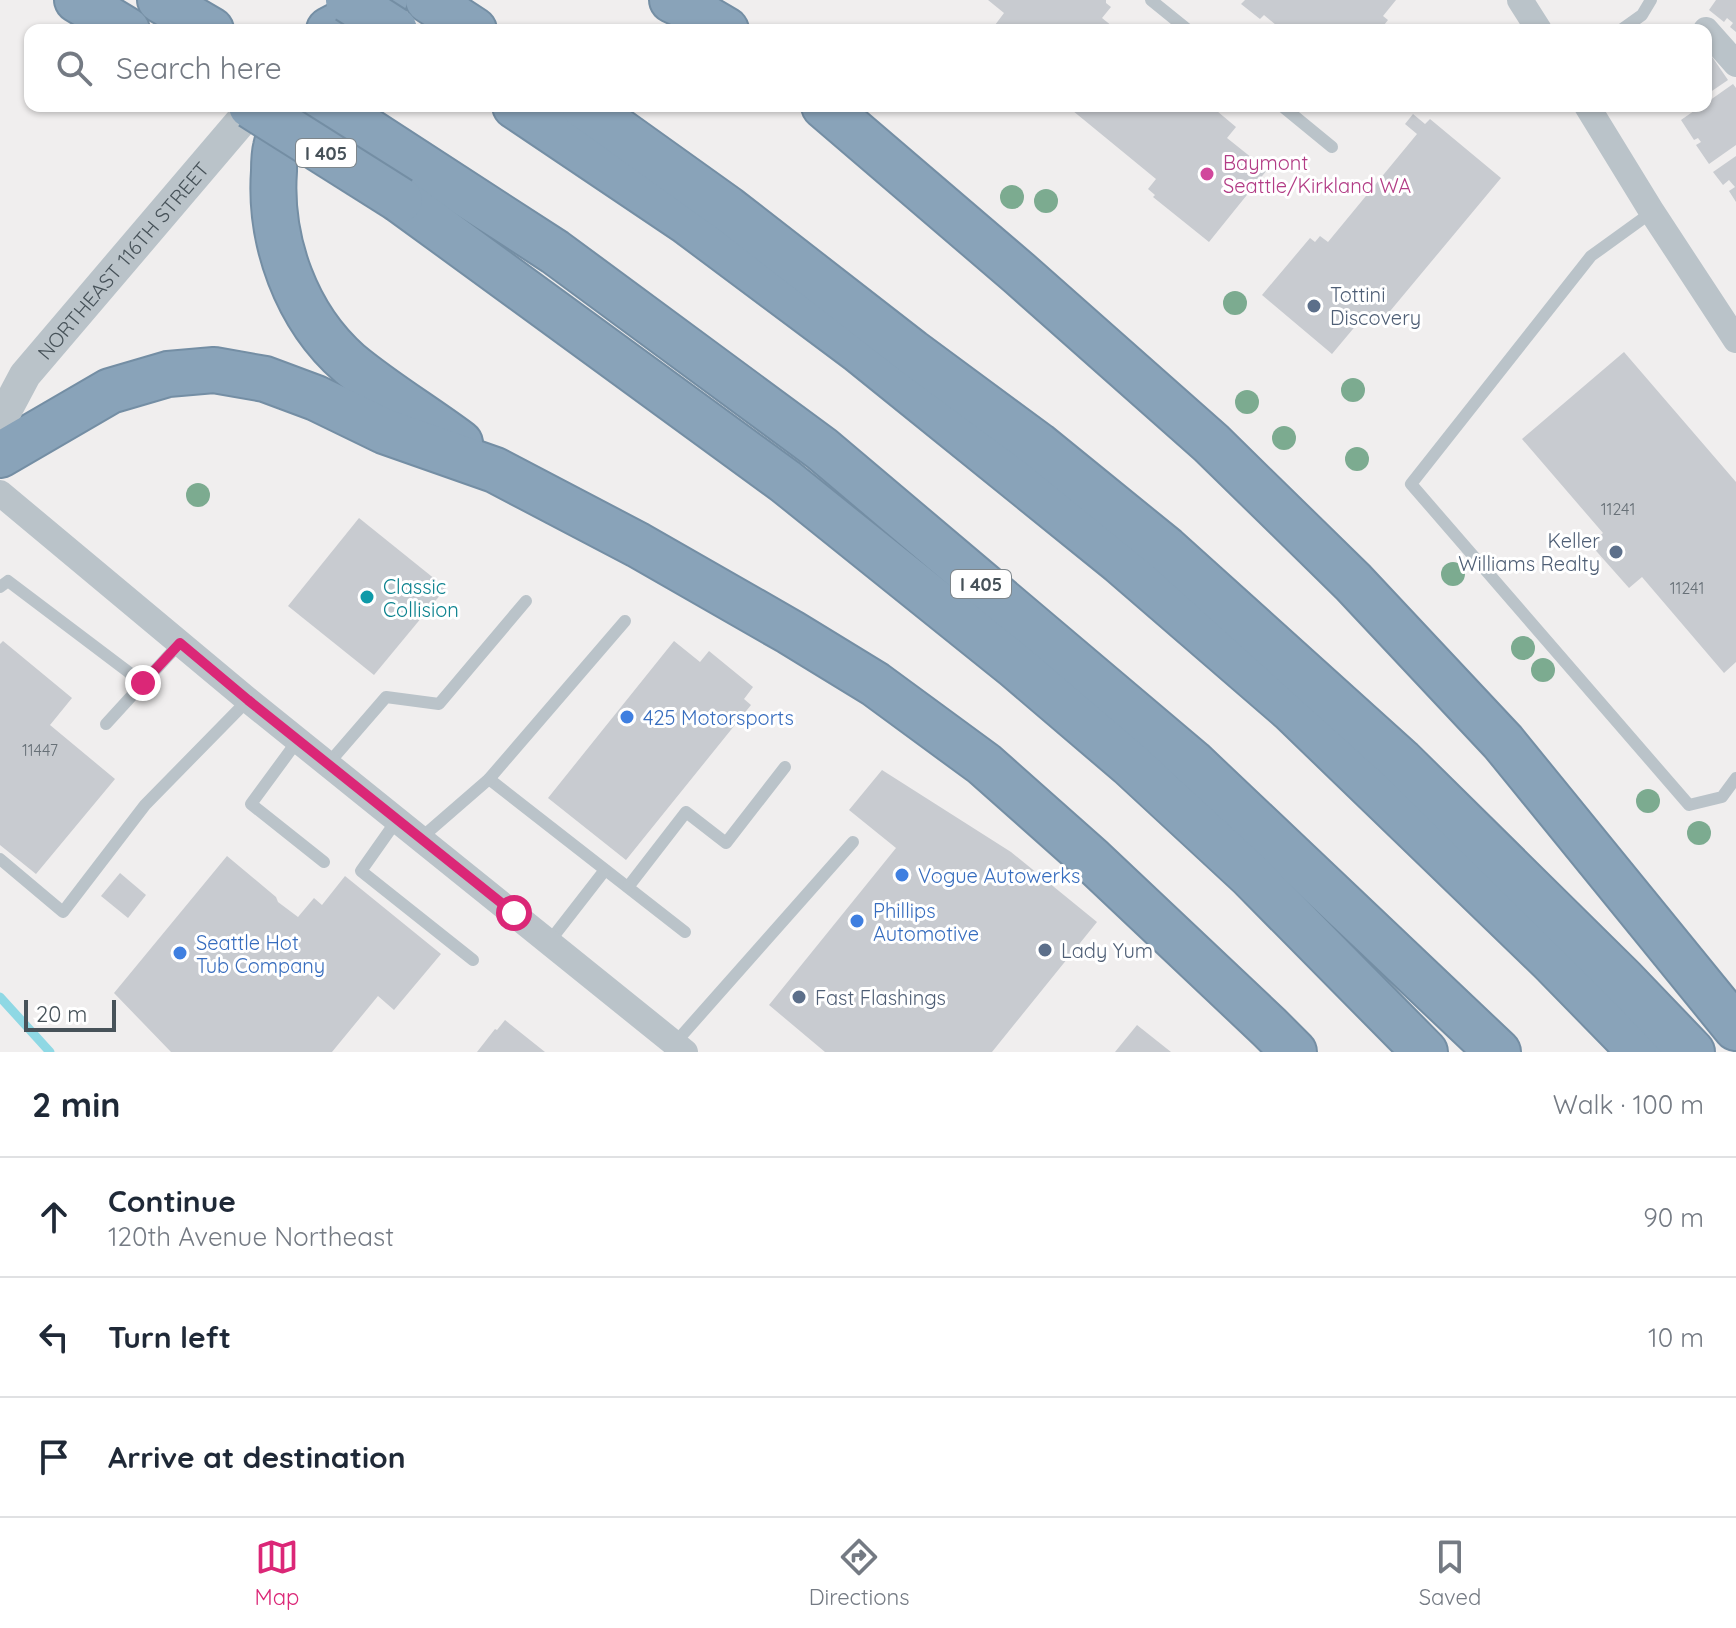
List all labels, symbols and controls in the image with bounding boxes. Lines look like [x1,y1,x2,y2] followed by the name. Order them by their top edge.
[24,24,1712,112] search box
[52,46,96,90] icon: search
[116,49,282,87] text: Search here
[296,139,356,167] road number: I 405
[1223,150,1411,198] place label: Baymont Seattle/Kirkland WA
[32,156,214,364] street label: NORTHEAST 116TH STREET
[1198,165,1216,183] marker: Baymont Seattle/Kirkland WA
[1330,282,1421,330] place label: Tottini Discovery
[1305,297,1323,315] marker: Tottini Discovery
[1601,499,1635,519] house number: 11241
[1458,528,1600,576] place label: Keller Williams Realty
[1607,543,1625,561] marker: Keller Williams Realty
[951,570,1011,598] road number: I 405
[383,574,459,622] place label: Classic Collision
[1670,578,1704,598] house number: 11241
[358,588,376,606] marker: Classic Collision
[125,665,161,701] route end
[643,705,794,730] place label: 425 Motorsports
[618,708,636,726] marker: 425 Motorsports
[22,740,58,760] house number: 11447
[918,863,1080,888] place label: Vogue Autowerks
[893,866,911,884] marker: Vogue Autowerks
[496,895,532,931] route start
[873,898,979,946] place label: Phillips Automotive
[848,912,866,930] marker: Phillips Automotive
[196,930,325,978] place label: Seattle Hot Tub Company
[1061,938,1153,963] place label: Lady Yum
[1036,941,1054,959] marker: Lady Yum
[171,944,189,962] marker: Seattle Hot Tub Company
[815,985,946,1010] place label: Fast Flashings
[790,988,808,1006] marker: Fast Flashings
[24,996,116,1032] scale bar
[36,1000,87,1028] text: 20 m
[32,1083,121,1126] text: 2 min
[1553,1088,1704,1121] text: Walk · 100 m
[108,1182,236,1220] text: Continue
[32,1195,76,1239] icon: ahead
[1643,1201,1704,1234] text: 90 m
[108,1220,394,1253] text: 120th Avenue Northeast
[32,1315,76,1359] icon: left
[108,1318,231,1356] text: Turn left
[1648,1321,1704,1354] text: 10 m
[32,1435,76,1479] icon: arrive
[108,1438,406,1476] text: Arrive at destination
[255,1535,299,1611] tab: Map
[809,1535,909,1611] tab: Directions
[1419,1535,1481,1611] tab: Saved

